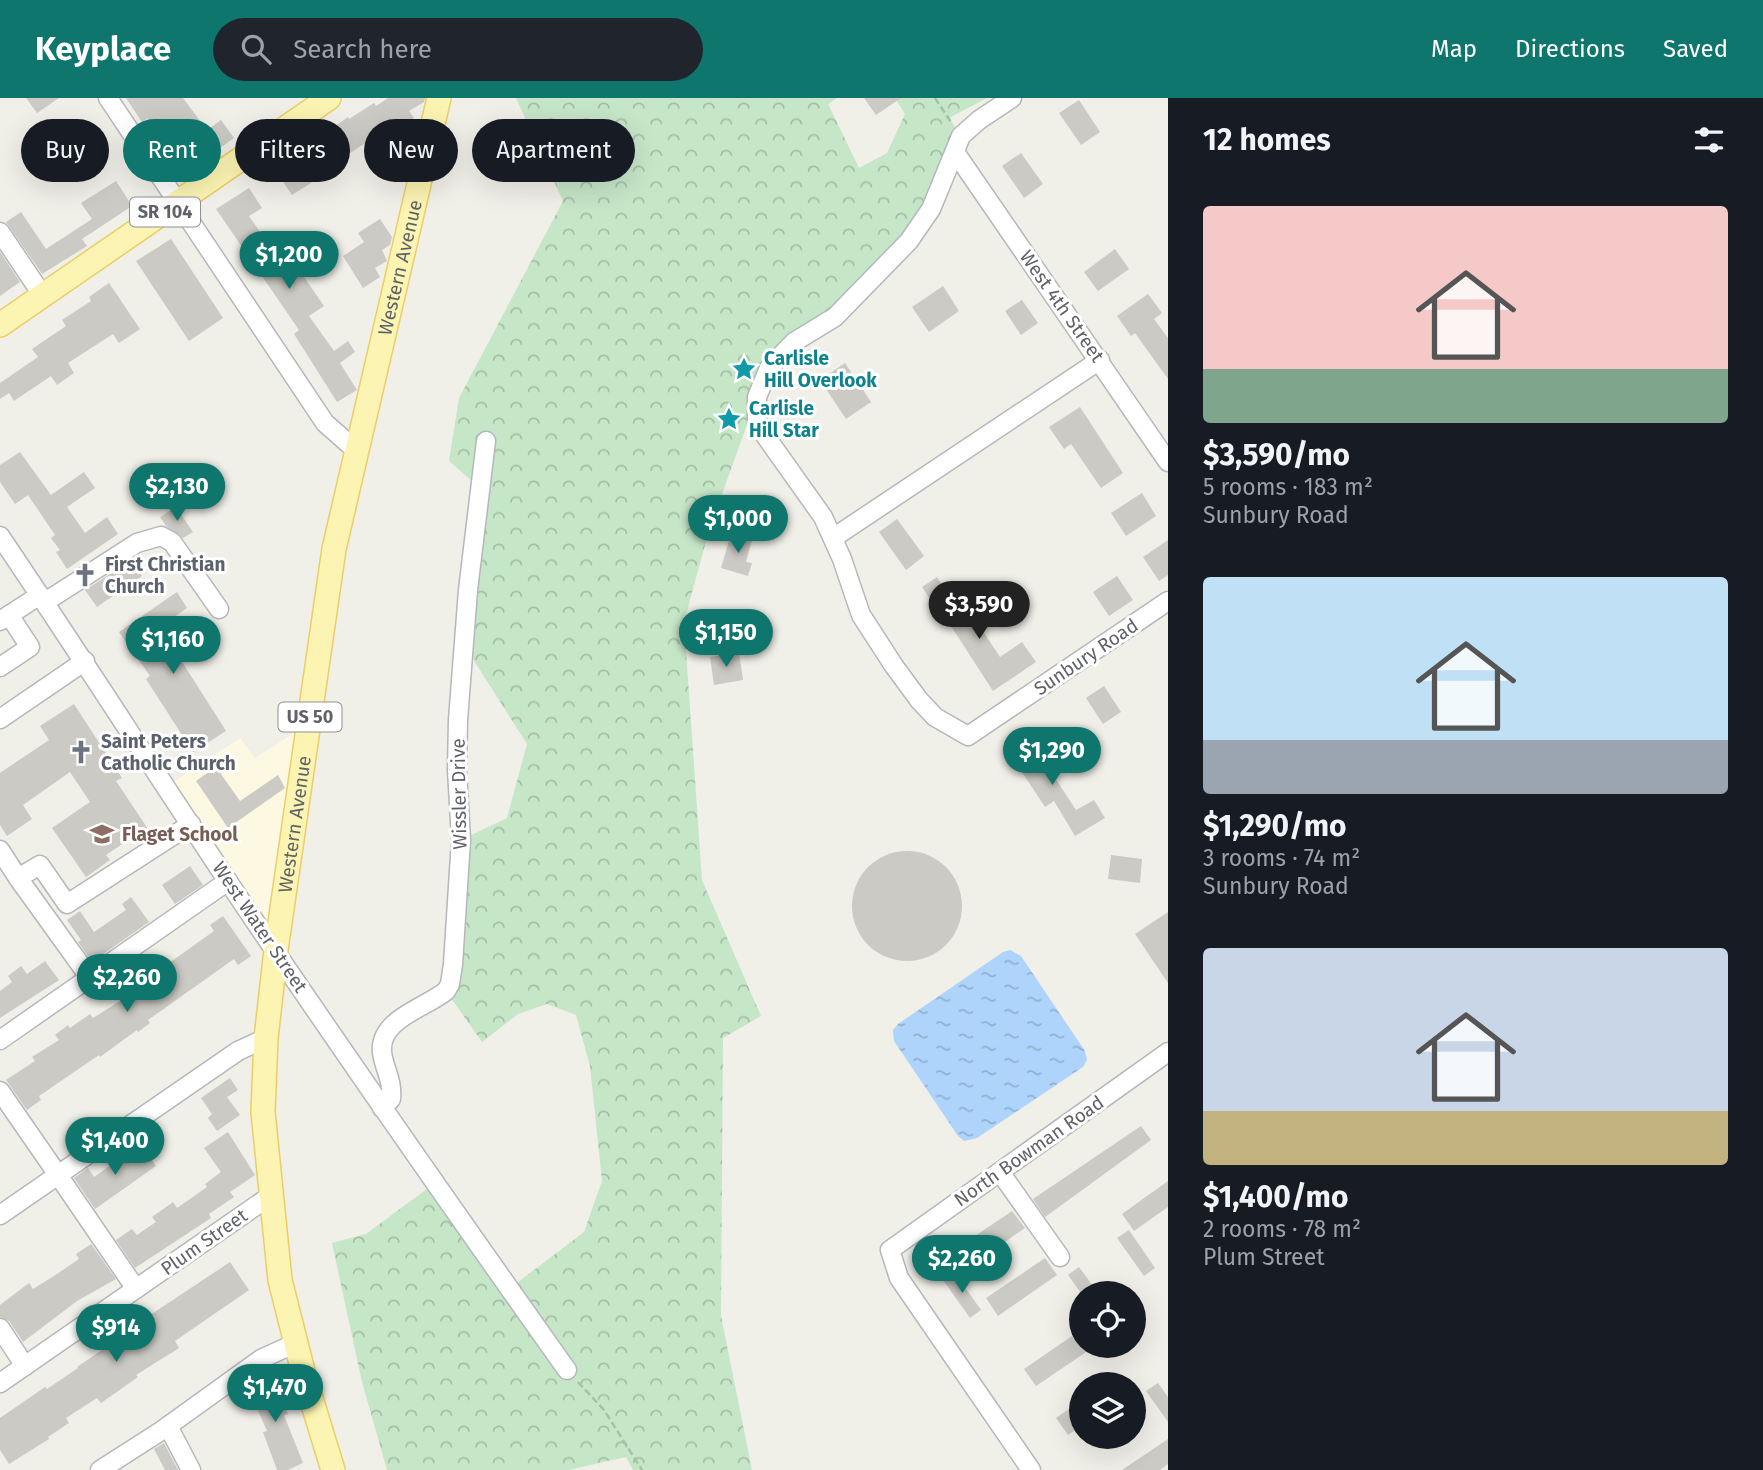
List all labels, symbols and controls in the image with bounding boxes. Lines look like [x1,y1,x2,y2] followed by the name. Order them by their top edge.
[213,18,703,81] search box
[35,29,171,69] text: Keyplace
[237,30,275,68] icon: search
[293,34,432,65] text: Search here
[1431,35,1477,63] text: Map
[1515,35,1625,63] text: Directions
[1663,35,1728,63] text: Saved
[21,119,109,182] chip: Buy
[123,119,221,182] chip: Rent
[235,119,350,182] chip: Filters
[364,119,458,182] chip: New
[472,119,635,182] chip: Apartment
[1690,121,1728,159] icon: filters
[1203,122,1331,158] text: 12 homes
[130,198,200,226] road number: SR 104
[373,198,426,337] street label: Western Avenue
[232,232,346,291] pin: $1,200
[256,240,322,268] text: $1,200
[1015,246,1109,366] street label: West 4th Street
[1403,252,1529,378] icon: home
[764,347,877,392] place label: Carlisle Hill Overlook
[730,355,758,383] place icon: Carlisle Hill Overlook
[749,397,819,442] place label: Carlisle Hill Star
[715,405,743,433] place icon: Carlisle Hill Star
[1203,437,1350,473] text: $3,590/mo
[120,464,234,523] pin: $2,130
[145,472,209,500] text: $2,130
[1203,473,1373,501] text: 5 rooms · 183 m²
[681,496,795,555] pin: $1,000
[1203,501,1349,529] text: Sunbury Road
[704,504,772,532] text: $1,000
[105,553,225,598] place label: First Christian Church
[71,561,99,589] church icon: First Christian Church
[922,582,1036,641] pin: $3,590
[945,590,1013,618] text: $3,590
[669,610,783,669] pin: $1,150
[1030,614,1142,700] street label: Sunbury Road
[116,616,230,676] pin: $1,160
[695,618,757,646] text: $1,150
[1403,623,1529,749] icon: home
[142,625,204,653] text: $1,160
[278,702,342,732] road number: US 50
[995,728,1109,787] pin: $1,290
[101,730,236,775] place label: Saint Peters Catholic Church
[1019,736,1085,764] text: $1,290
[67,738,95,766] church icon: Saint Peters Catholic Church
[447,738,471,850] street label: Wissler Drive
[273,754,315,894] street label: Western Avenue
[1203,808,1347,844] text: $1,290/mo
[88,820,116,848] school or university icon: Flaget School
[122,823,238,846] place label: Flaget School
[1203,844,1360,872] text: 3 rooms · 74 m²
[208,857,312,997] street label: West Water Street
[1203,872,1349,900] text: Sunbury Road
[70,954,184,1014] pin: $2,260
[93,963,161,991] text: $2,260
[1403,994,1529,1120] icon: home
[950,1091,1108,1211] street label: North Bowman Road
[58,1118,172,1177] pin: $1,400
[81,1126,149,1154] text: $1,400
[1203,1179,1348,1215] text: $1,400/mo
[156,1204,252,1280] street label: Plum Street
[1203,1215,1361,1243] text: 2 rooms · 78 m²
[905,1236,1019,1295] pin: $2,260
[1203,1243,1324,1271] text: Plum Street
[928,1244,996,1272] text: $2,260
[1069,1281,1146,1449] map controls
[1069,1281,1146,1358] button: locate
[75,1304,157,1364] pin: $914
[92,1313,140,1341] text: $914
[218,1364,332,1424] pin: $1,470
[1069,1372,1146,1449] button: layers
[243,1373,307,1401] text: $1,470

